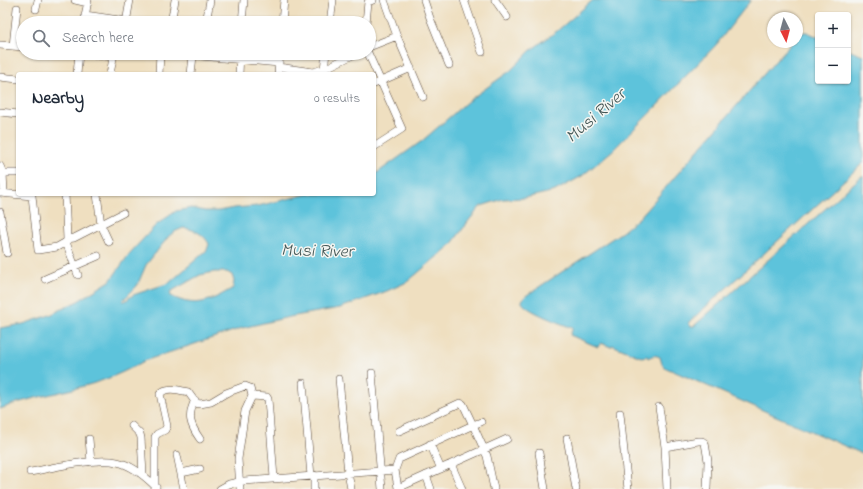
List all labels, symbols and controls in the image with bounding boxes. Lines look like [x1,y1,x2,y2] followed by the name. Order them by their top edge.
[767,12,803,48] north arrow
[815,12,851,84] map controls
[815,12,851,48] button: +
[16,16,376,60] search box
[30,27,52,49] icon: search
[62,27,134,49] text: Search here
[815,48,851,84] button: −
[560,81,634,150] water label: Musi River
[32,86,84,111] text: Nearby
[314,89,360,108] text: 0 results
[281,238,356,266] water label: Musi River

